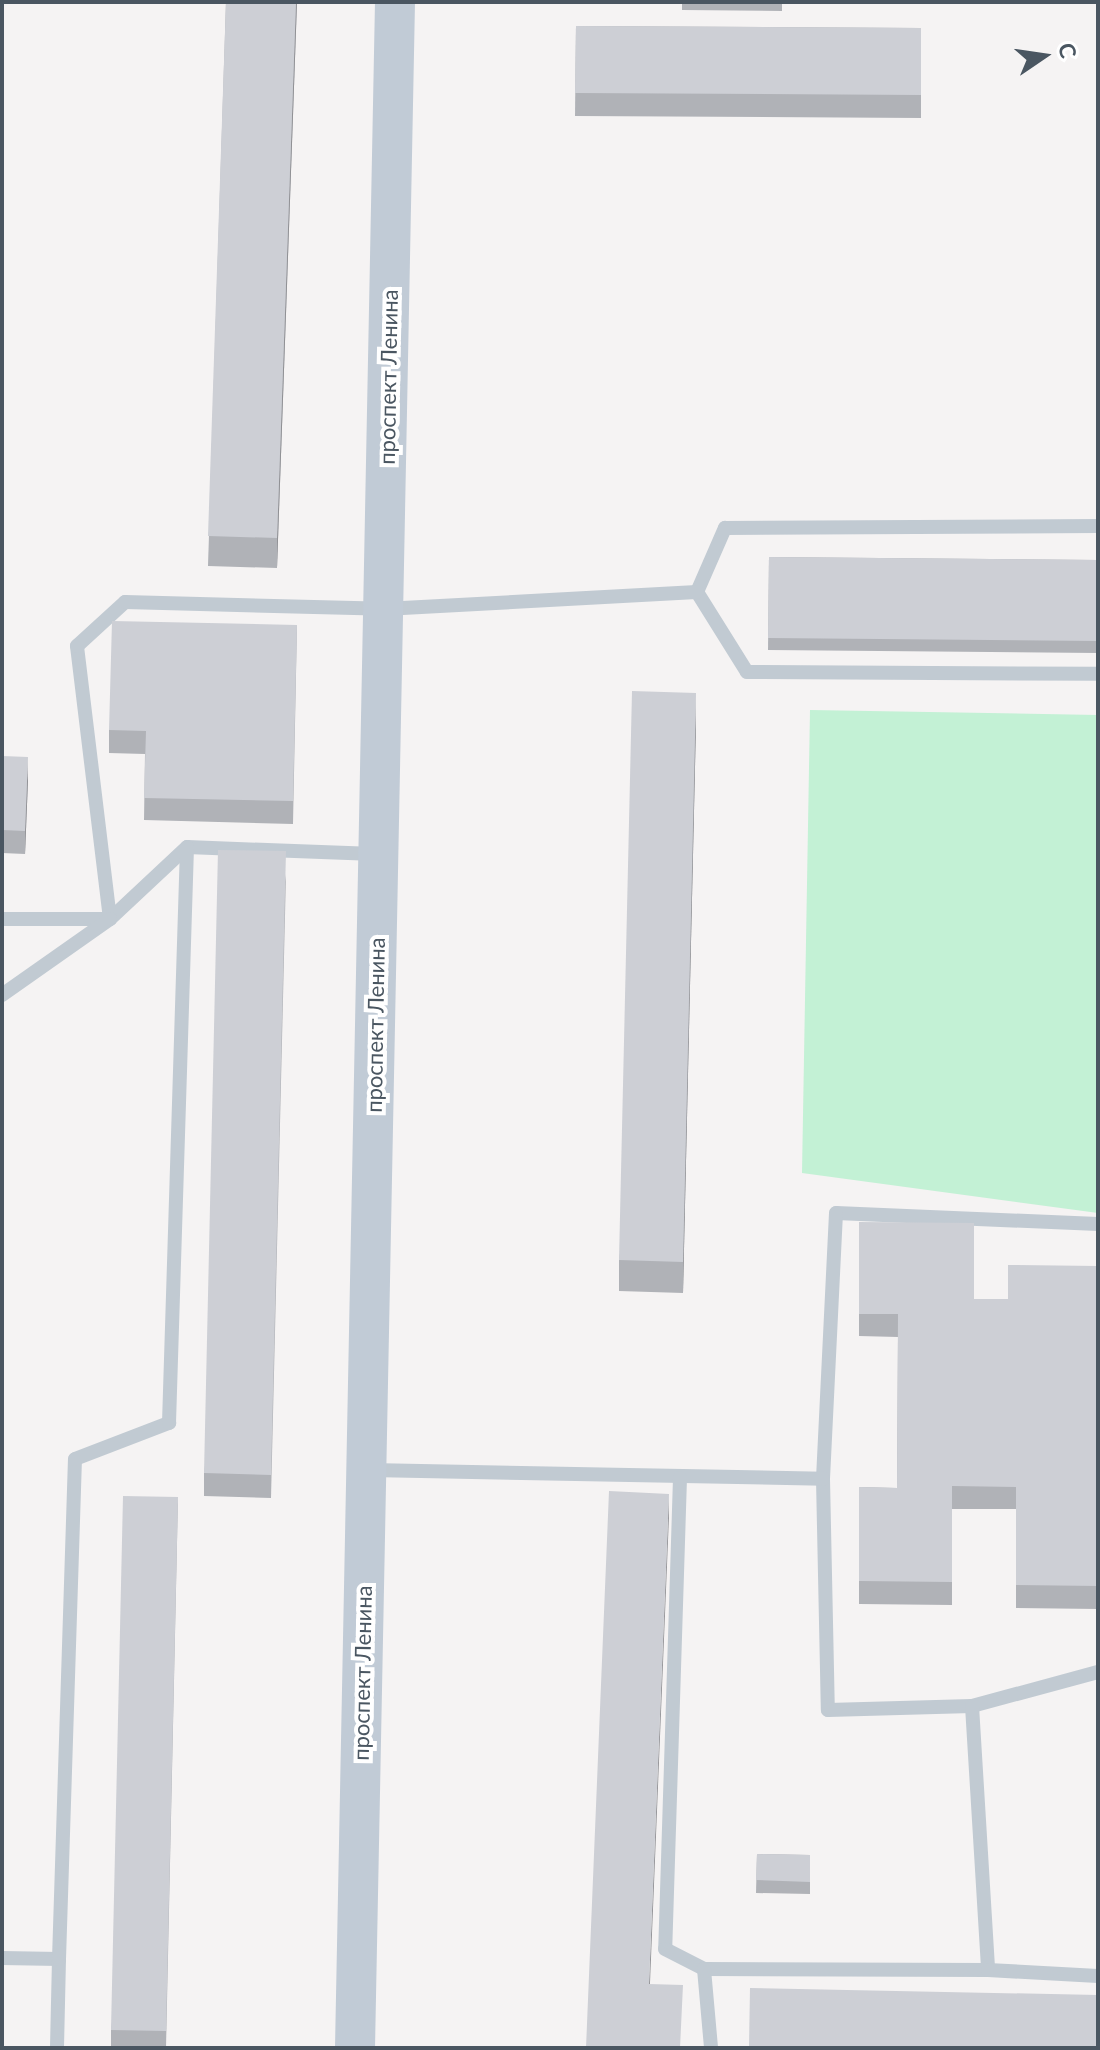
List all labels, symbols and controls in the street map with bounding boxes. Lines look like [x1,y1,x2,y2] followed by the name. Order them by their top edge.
[1004,16,1084,96] north arrow
[1053,40,1083,61] text: С
[373,289,403,465] street label: проспект Ленина
[360,937,390,1113] street label: проспект Ленина
[347,1585,377,1761] street label: проспект Ленина

